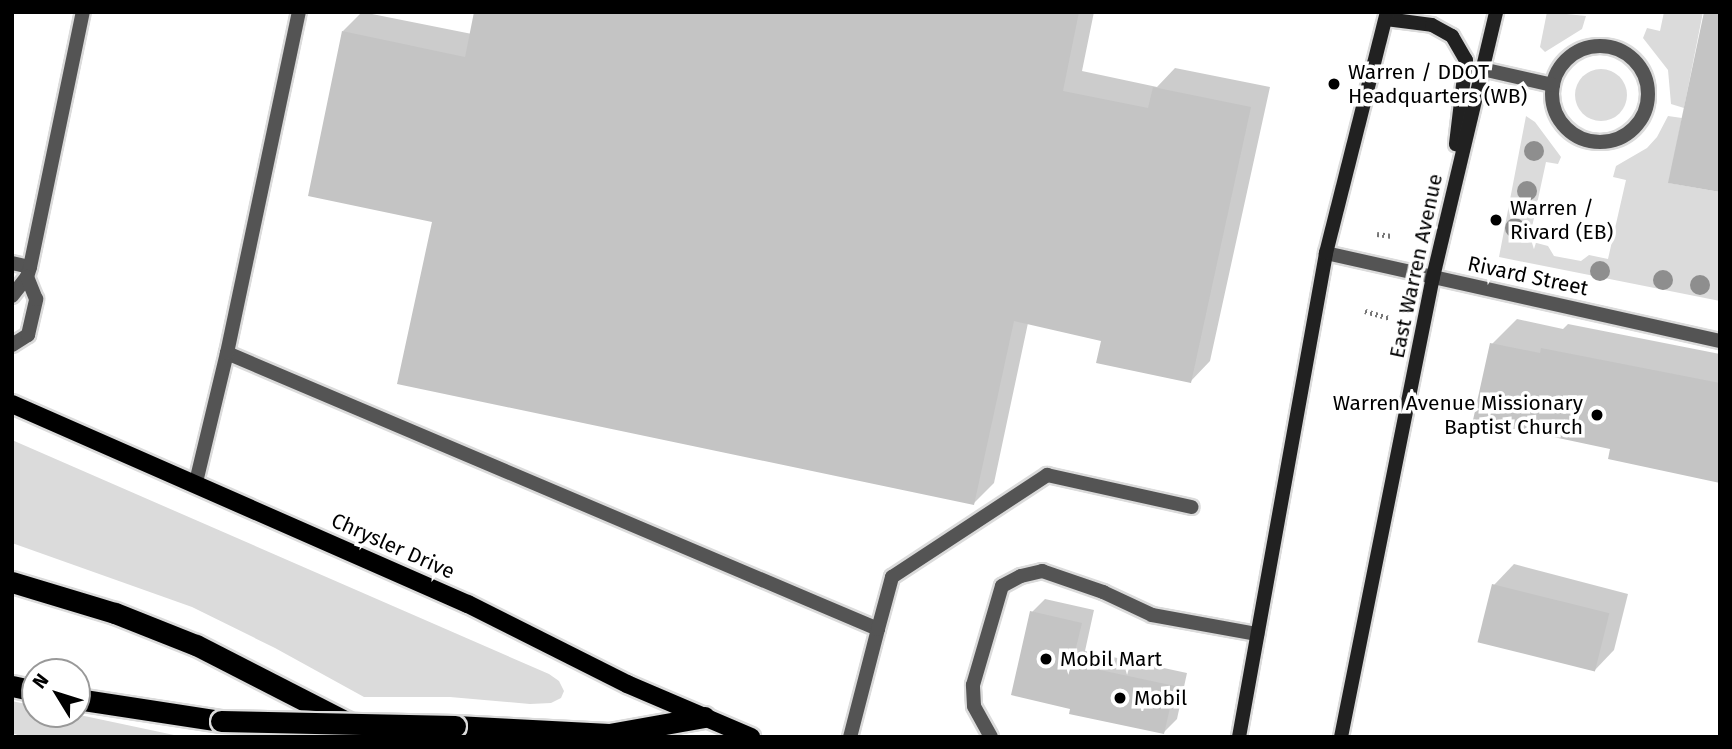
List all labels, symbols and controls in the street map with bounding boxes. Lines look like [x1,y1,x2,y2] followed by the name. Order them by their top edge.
[1348,59,1527,109] place label: Warren / DDOT Headquarters (WB)
[1326,76,1342,92] marker: Warren / DDOT Headquarters (WB)
[1384,171,1448,361] street label: East Warren Avenue
[1510,195,1613,245] place label: Warren / Rivard (EB)
[1488,212,1504,228] marker: Warren / Rivard (EB)
[1465,251,1591,301] street label: Rivard Street
[1333,390,1583,440] place label: Warren Avenue Missionary Baptist Church
[1589,407,1605,423] marker: Warren Avenue Missionary Baptist Church
[327,508,459,584] street label: Chrysler Drive
[1060,646,1162,672] place label: Mobil Mart
[1038,651,1054,667] marker: Mobil Mart
[21,658,91,728] north arrow
[28,669,54,693] text: N
[1134,685,1187,711] place label: Mobil
[1112,690,1128,706] marker: Mobil

